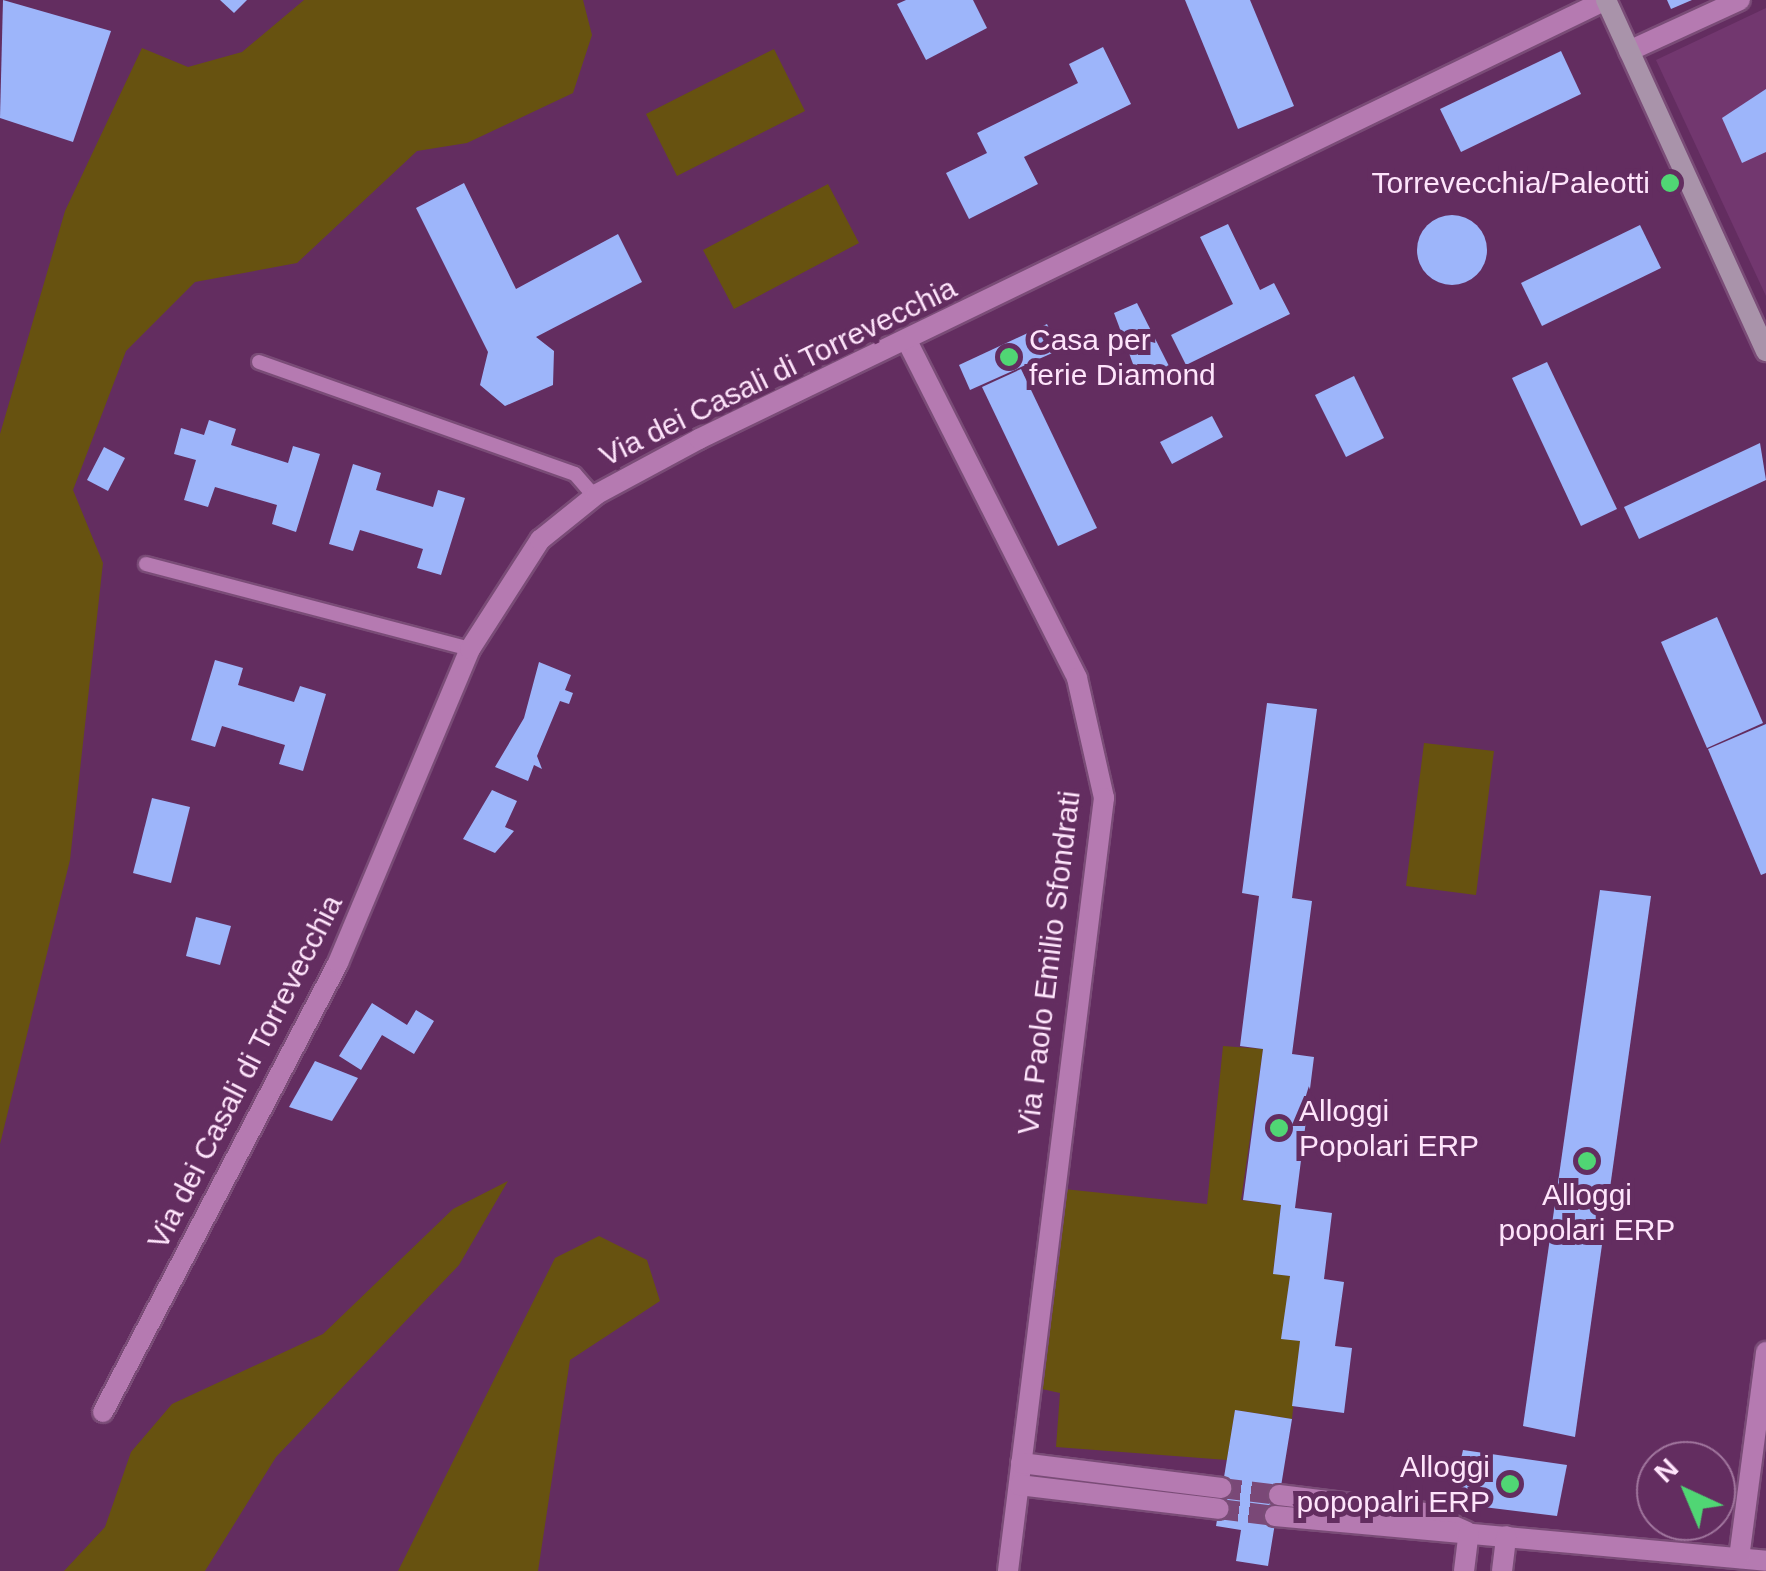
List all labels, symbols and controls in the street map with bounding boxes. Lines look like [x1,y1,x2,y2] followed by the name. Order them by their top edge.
[1372,165,1650,201] place label: Torrevecchia/Paleotti
[1659,172,1681,194] marker: Torrevecchia/Paleotti
[594,270,962,474] street label: Via dei Casali di Torrevecchia
[1029,322,1216,392] place label: Casa per ferie Diamond
[998,346,1020,368] marker: Casa per ferie Diamond
[1010,789,1088,1137] street label: Via Paolo Emilio Sfondrati
[140,889,350,1255] street label: Via dei Casali di Torrevecchia
[1299,1093,1479,1164] place label: Alloggi Popolari ERP
[1268,1117,1290,1139] marker: Alloggi Popolari ERP
[1576,1150,1598,1172] marker: Alloggi popolari ERP
[1499,1177,1675,1248] place label: Alloggi popolari ERP
[1636,1441,1736,1541] north arrow
[1297,1449,1490,1520] place label: Alloggi popopalri ERP
[1648,1452,1684,1489] text: N
[1499,1473,1521,1495] marker: Alloggi popopalri ERP

